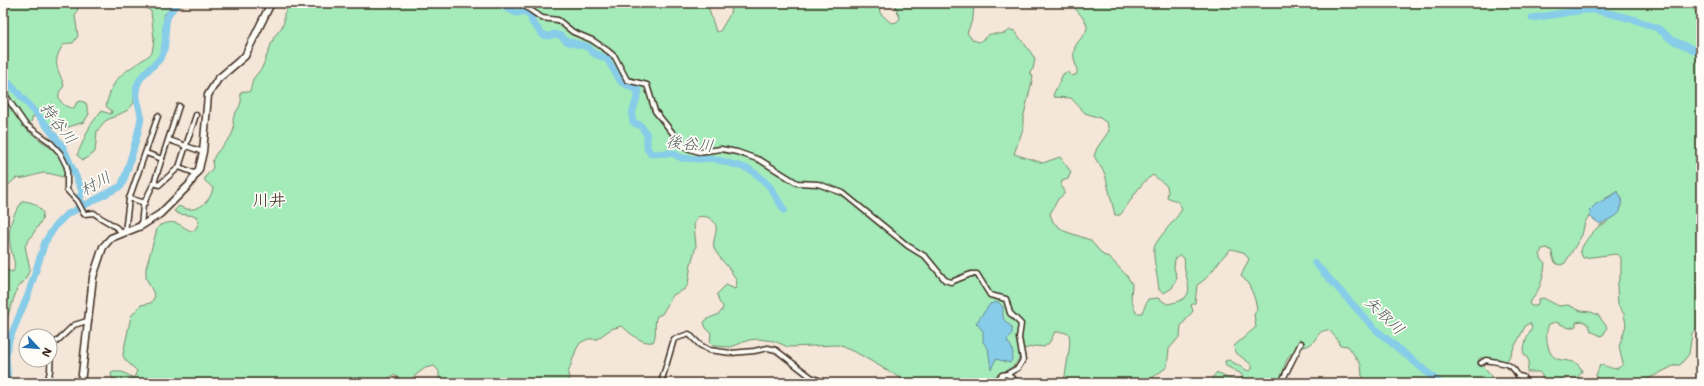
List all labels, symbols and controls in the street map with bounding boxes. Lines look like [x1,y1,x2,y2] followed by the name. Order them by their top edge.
[36,98,82,149] water label: 持谷川
[665,131,715,156] water label: 後谷川
[76,166,114,200] water label: 村川
[252,189,286,211] district label: 川井
[1360,291,1409,340] water label: 矢取川
[18,328,58,368] north arrow
[38,345,55,360] text: N

